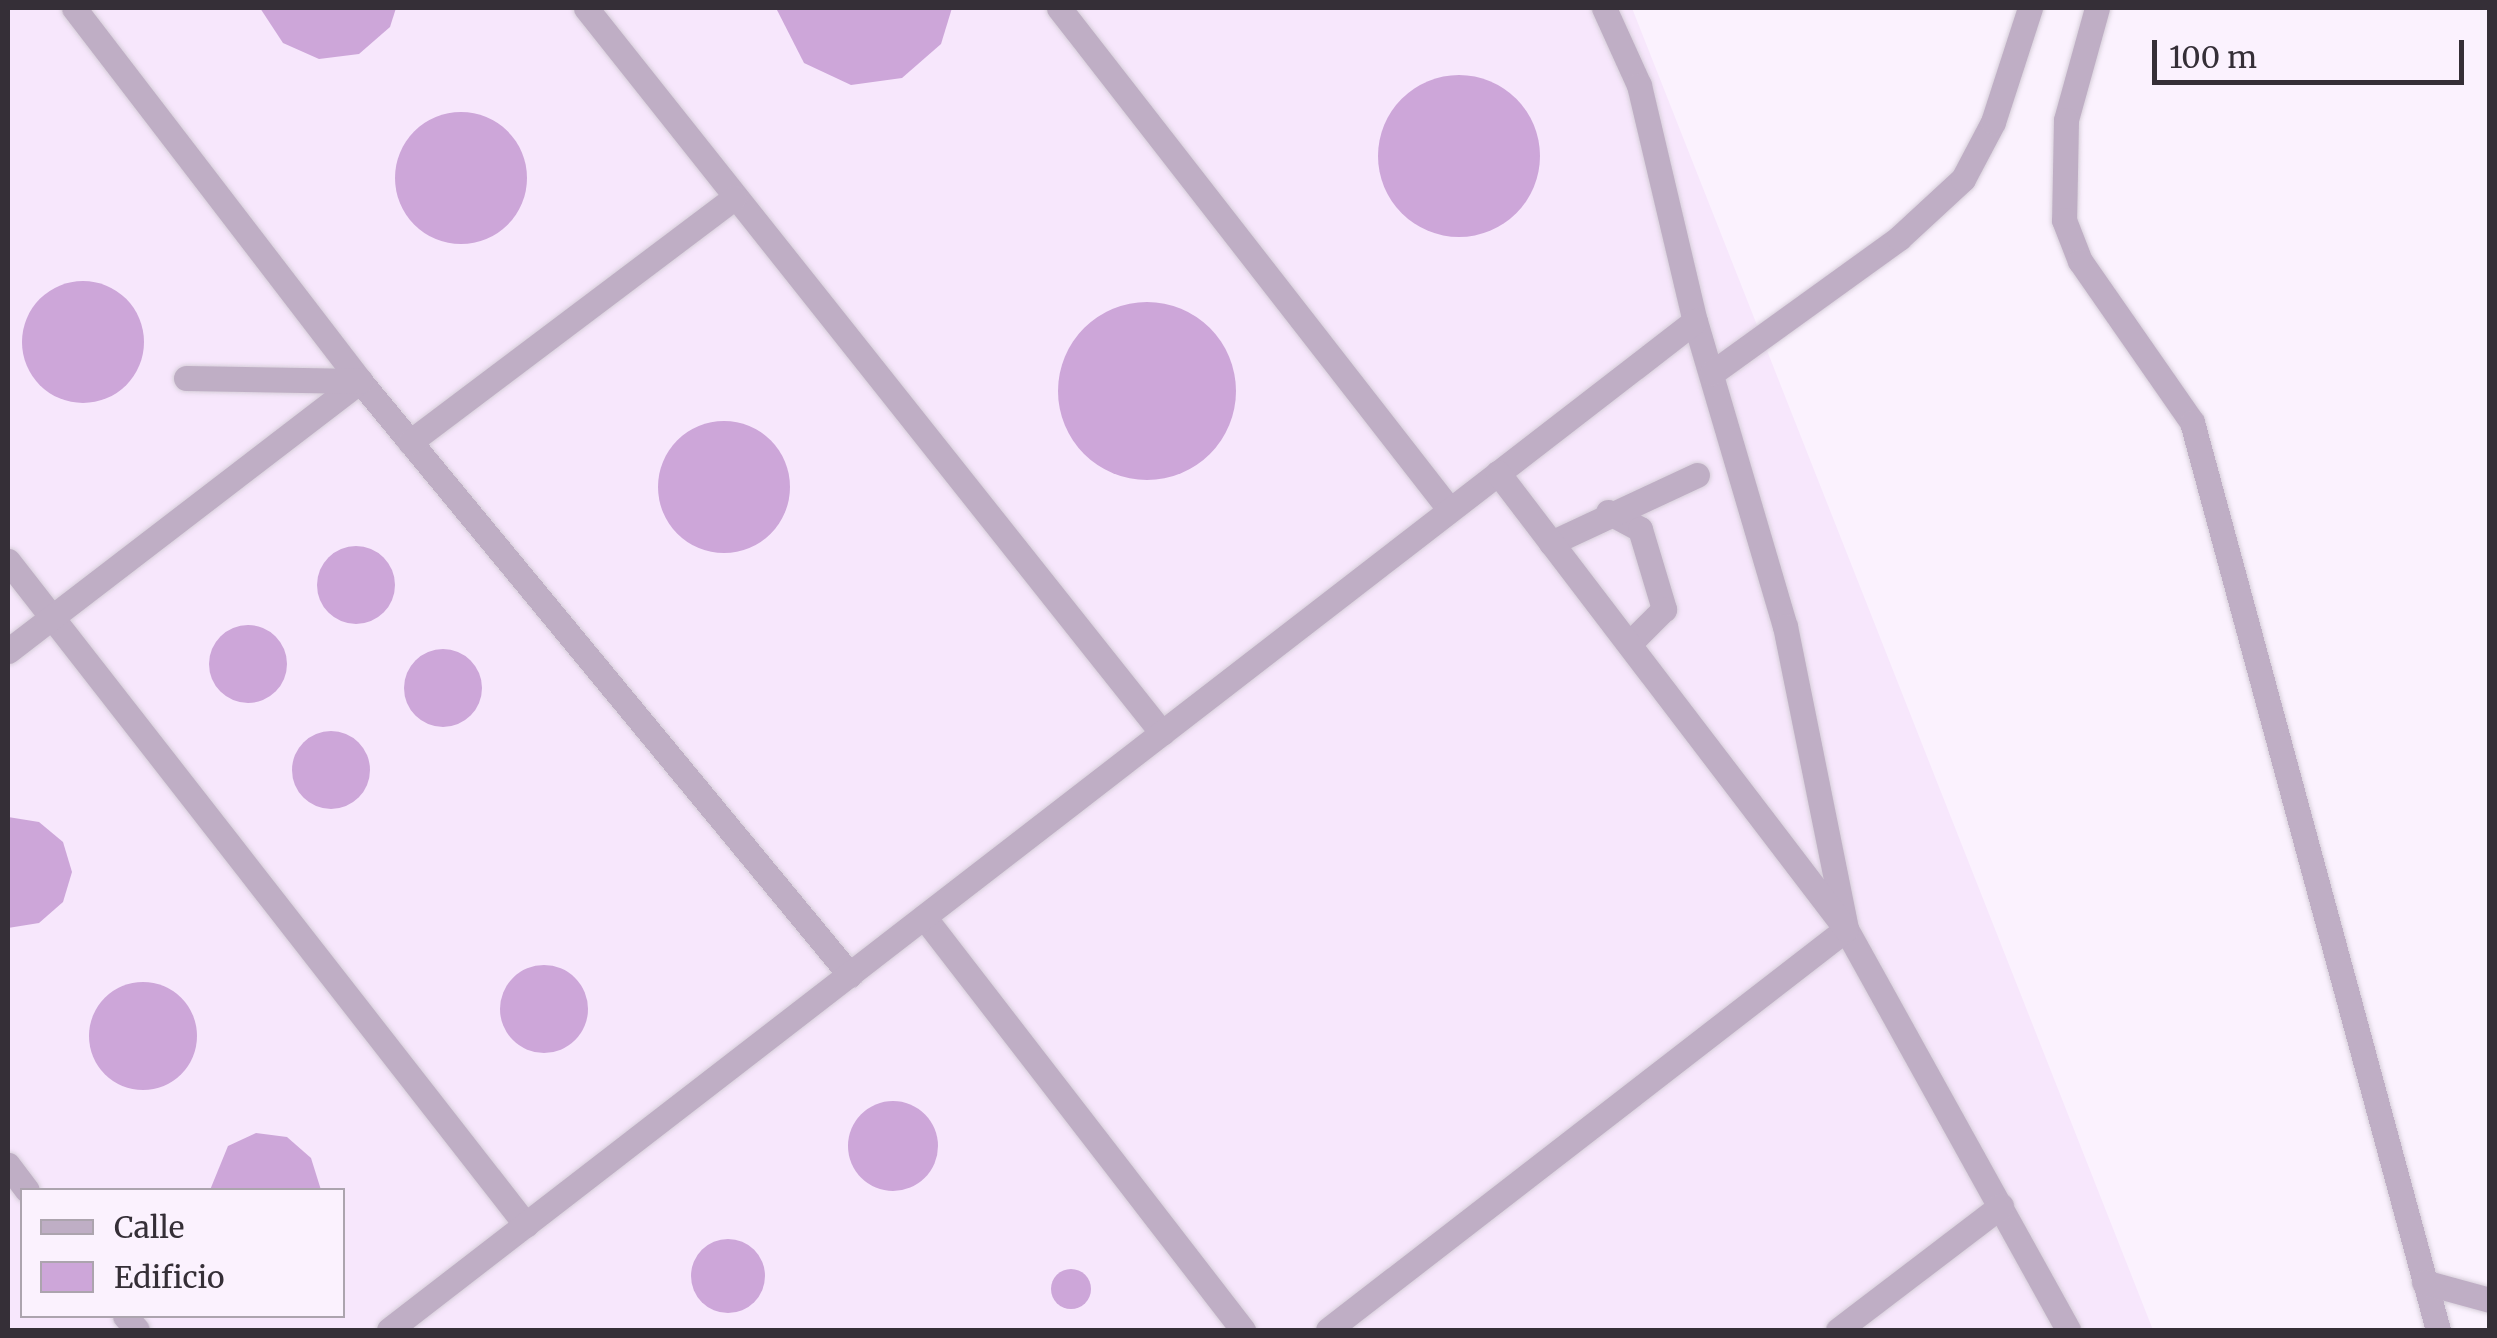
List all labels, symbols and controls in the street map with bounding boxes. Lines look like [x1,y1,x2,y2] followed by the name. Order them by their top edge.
[2157,20,2470,82] scale bar
[2169,38,2257,76] text: 100 m
[20,1188,345,1318] legend
[114,1208,184,1246] text: Calle
[114,1258,225,1296] text: Edificio

